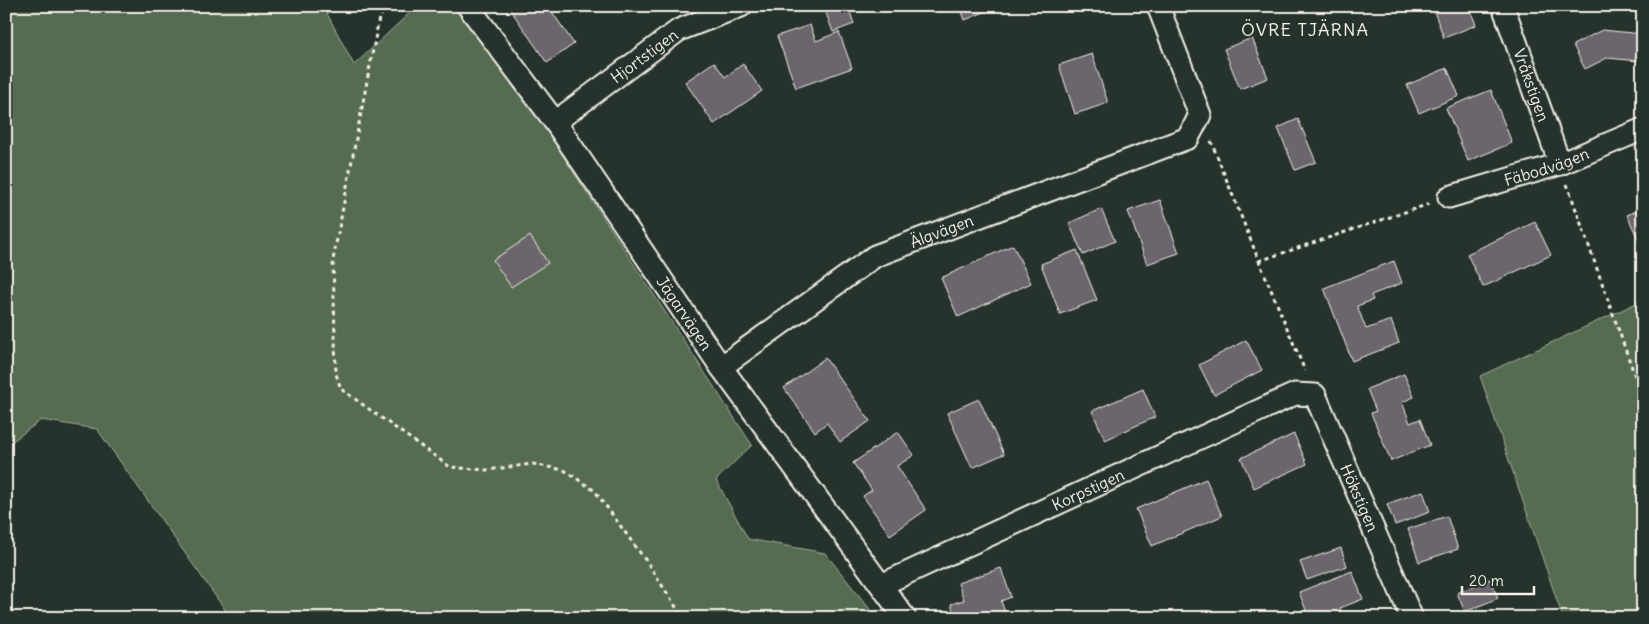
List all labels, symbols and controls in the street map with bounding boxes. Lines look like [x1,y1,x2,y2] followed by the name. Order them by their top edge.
[1241,18,1369,41] district label: ÖVRE TJÄRNA
[606,24,682,87] street label: Hjortstigen
[1509,46,1554,124] street label: Vråkstigen
[1502,143,1592,190] street label: Fäbodvägen
[907,210,976,252] street label: Älgvägen
[652,272,717,354] street label: Jägarvägen
[1336,461,1383,535] street label: Hökstigen
[1049,464,1127,515] street label: Korpstigen
[1462,564,1534,596] scale bar
[1469,571,1504,590] text: 20 m

